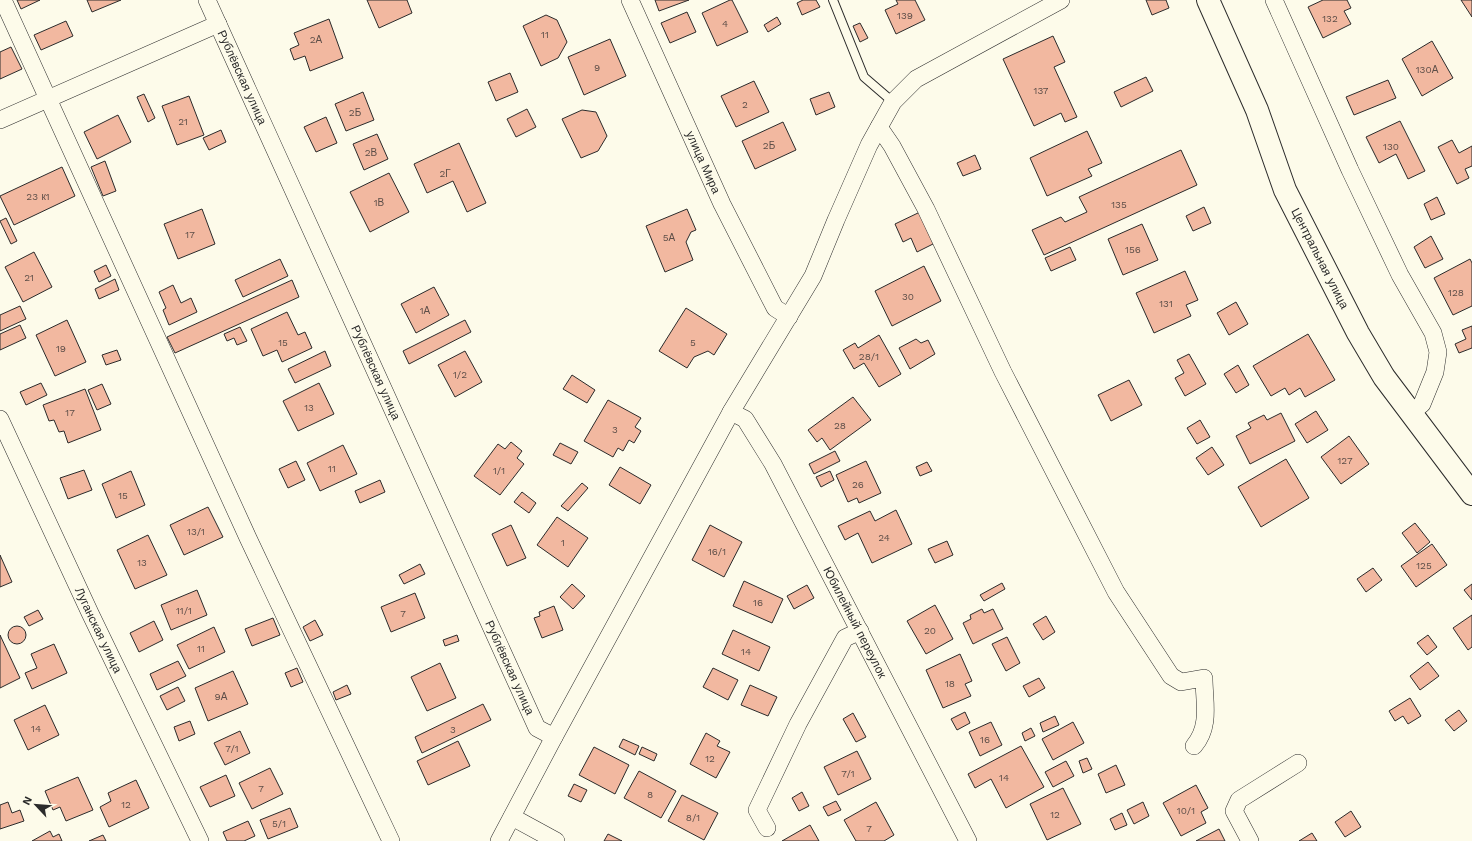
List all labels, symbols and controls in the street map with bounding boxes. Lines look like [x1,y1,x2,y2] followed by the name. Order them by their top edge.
[897,10,913,21] house number: 139
[1322,13,1338,24] house number: 132
[722,18,728,29] house number: 4
[215,28,270,127] street label: Рублёвская улица
[541,29,549,40] house number: 11
[310,34,323,45] house number: 2А
[594,62,600,73] house number: 9
[1416,64,1439,75] house number: 130А
[1034,85,1049,96] house number: 137
[742,99,748,110] house number: 2
[349,107,362,118] house number: 2Б
[178,116,188,127] house number: 21
[683,129,724,196] street label: улица Мира
[763,140,776,151] house number: 2Б
[1383,141,1399,152] house number: 130
[365,147,378,158] house number: 2В
[439,168,451,179] house number: 2Г
[26,191,50,202] house number: 23 к1
[374,197,385,208] house number: 1В
[1111,199,1127,210] house number: 135
[1288,206,1352,311] street label: Центральная улица
[185,229,195,240] house number: 17
[663,232,676,243] house number: 5А
[1125,244,1141,255] house number: 156
[24,272,34,283] house number: 21
[1448,287,1464,298] house number: 128
[902,291,914,302] house number: 30
[1159,298,1173,309] house number: 131
[420,305,431,316] house number: 1А
[348,323,403,422] street label: Рублёвская улица
[278,337,288,348] house number: 15
[690,337,696,348] house number: 5
[56,343,66,354] house number: 19
[859,351,879,362] house number: 28/1
[453,369,467,380] house number: 1/2
[304,402,314,413] house number: 13
[65,407,75,418] house number: 17
[834,420,846,431] house number: 28
[612,424,618,435] house number: 3
[1337,455,1353,466] house number: 127
[328,463,336,474] house number: 11
[493,465,505,476] house number: 1/1
[852,479,864,490] house number: 26
[118,490,128,501] house number: 15
[187,526,205,537] house number: 13/1
[878,532,890,543] house number: 24
[561,537,565,548] house number: 1
[708,546,726,557] house number: 16/1
[137,557,147,568] house number: 13
[1416,560,1432,571] house number: 125
[820,564,890,681] street label: Юбилейный переулок
[72,585,125,676] street label: Луганская улица
[753,597,763,608] house number: 16
[176,605,192,616] house number: 11/1
[400,608,406,619] house number: 7
[482,618,537,717] street label: Рублёвская улица
[924,625,936,636] house number: 20
[197,643,205,654] house number: 11
[741,646,751,657] house number: 14
[945,678,955,689] house number: 18
[215,691,228,702] house number: 9А
[31,723,41,734] house number: 14
[450,724,456,735] house number: 3
[980,734,990,745] house number: 16
[225,743,239,754] house number: 7/1
[705,753,715,764] house number: 12
[841,768,855,779] house number: 7/1
[999,772,1009,783] house number: 14
[258,783,264,794] house number: 7
[16,785,56,825] north arrow
[647,789,653,800] house number: 8
[20,794,35,807] text: N
[121,799,131,810] house number: 12
[1177,805,1195,816] house number: 10/1
[1050,809,1060,820] house number: 12
[686,812,700,823] house number: 8/1
[272,818,286,829] house number: 5/1
[866,823,872,834] house number: 7

